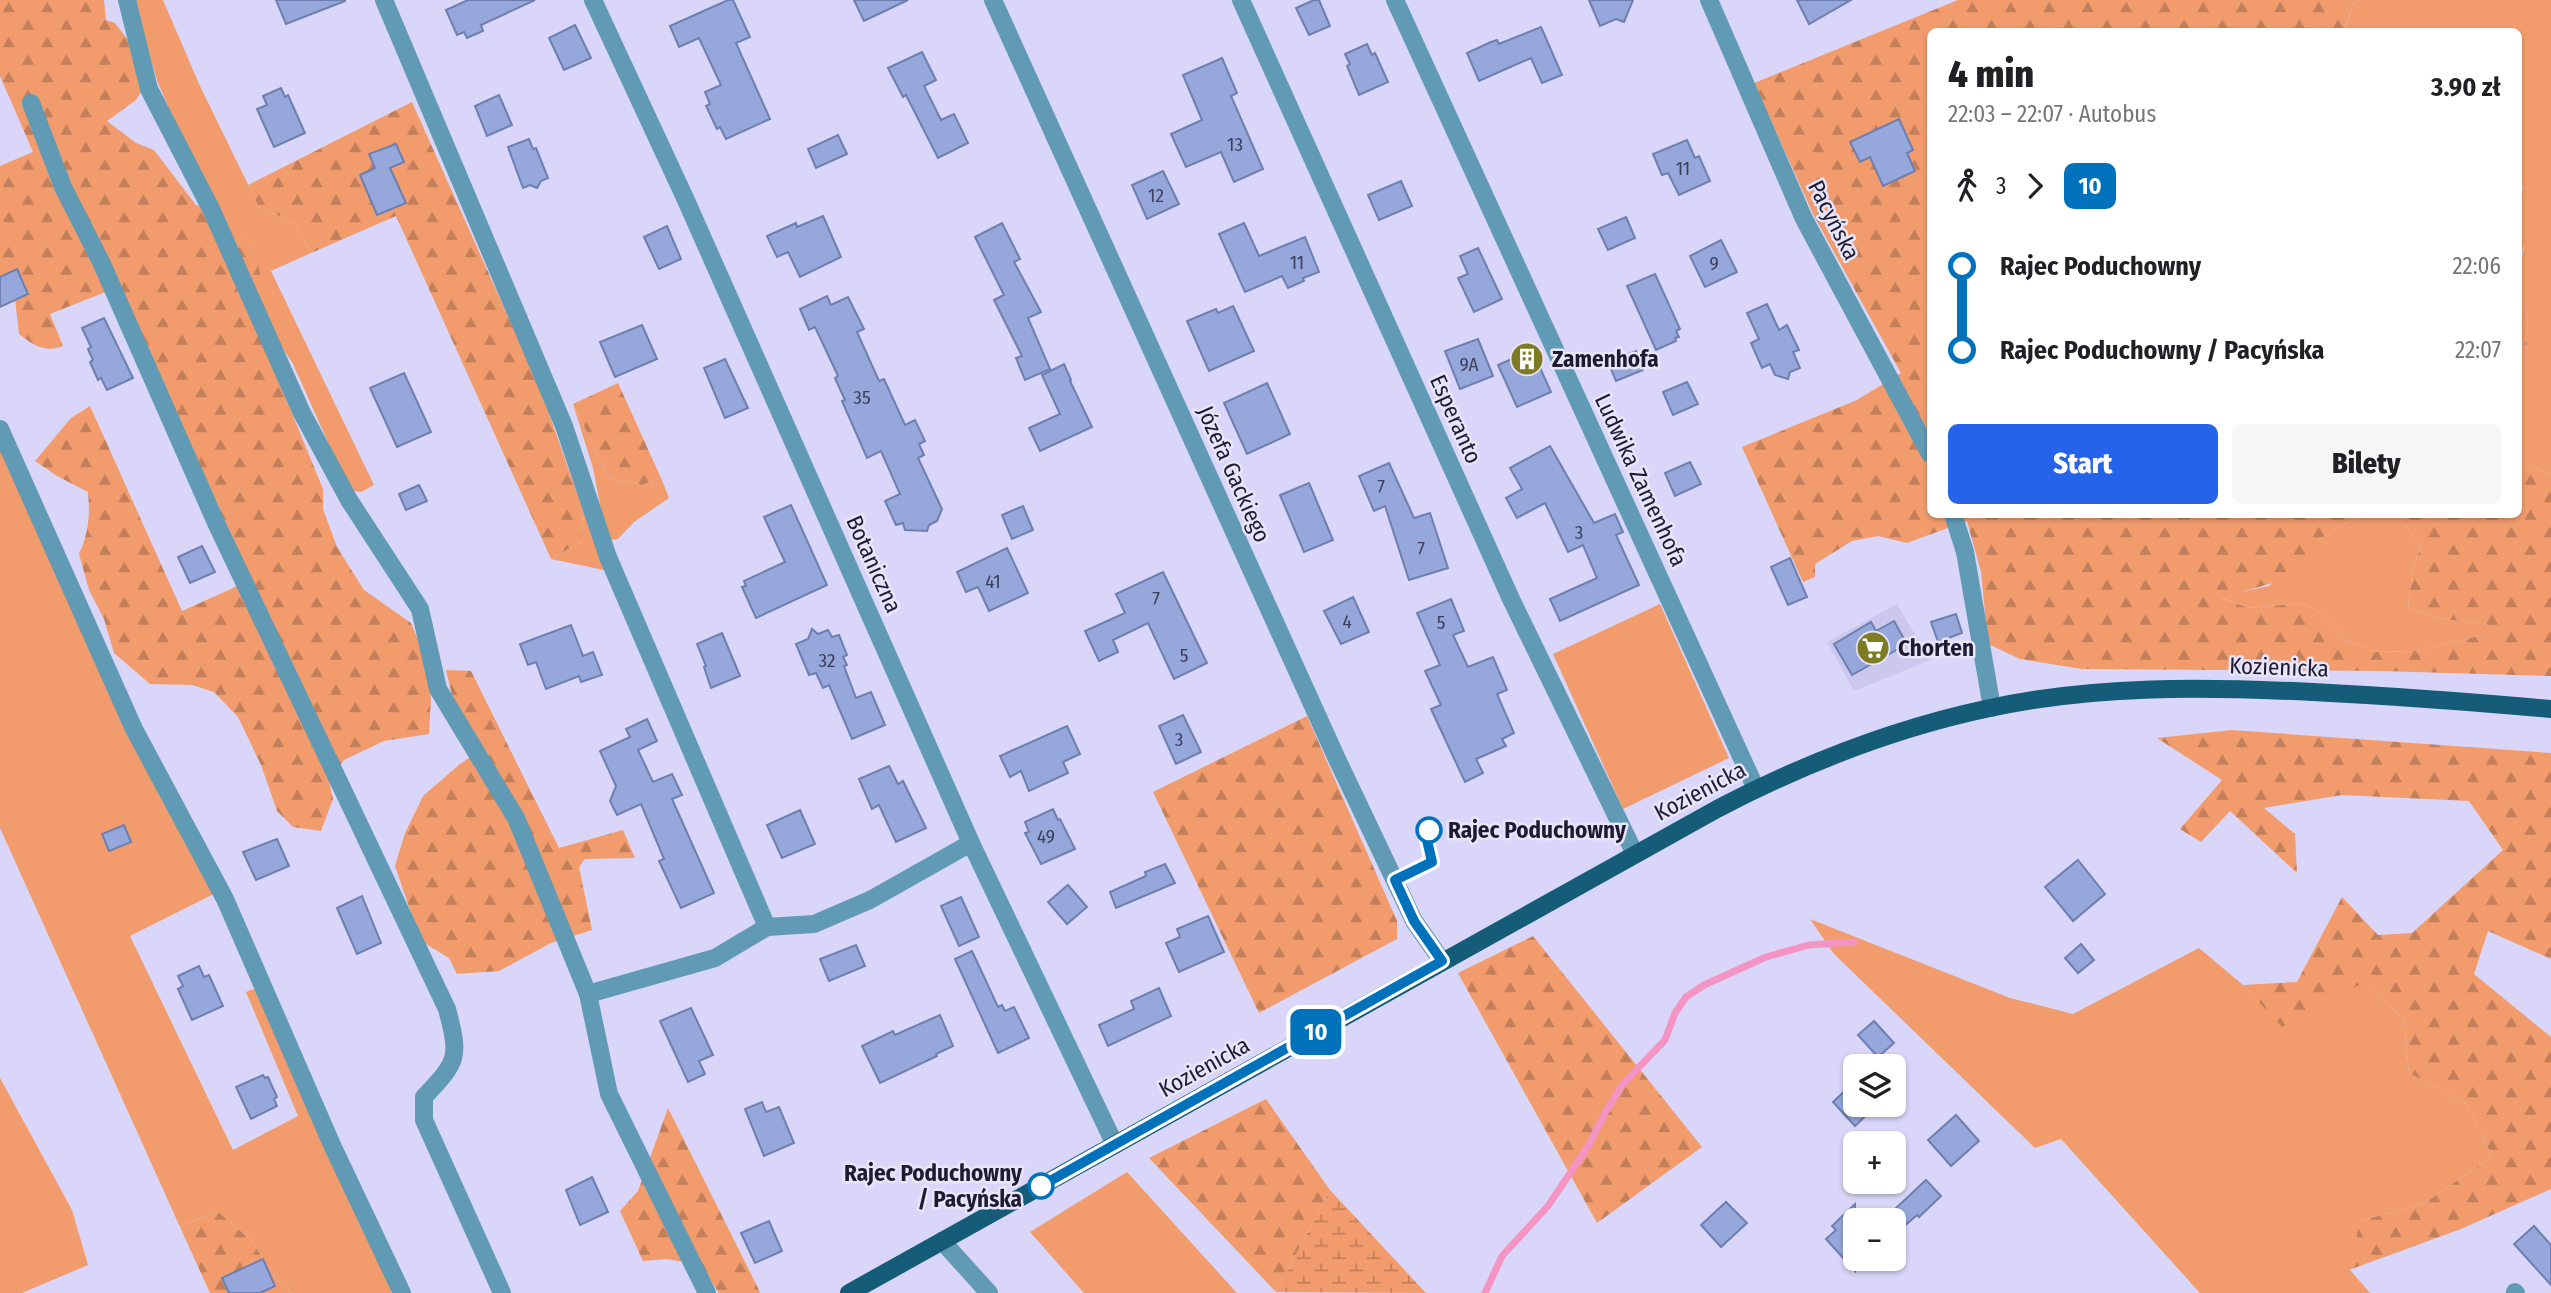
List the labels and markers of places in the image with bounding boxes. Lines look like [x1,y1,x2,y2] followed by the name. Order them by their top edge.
[1508,340,1546,378] building icon: Zamenhofa
[1552,345,1659,373] place label: Zamenhofa
[1854,629,1892,667] supermarket icon: Chorten
[1898,634,1974,662] place label: Chorten
[1448,816,1627,844] place label: Rajec Poduchowny
[1416,817,1442,843] marker: Rajec Poduchowny
[844,1159,1023,1213] place label: Rajec Poduchowny / Pacyńska
[1028,1173,1054,1199] marker: Rajec Poduchowny / Pacyńska

